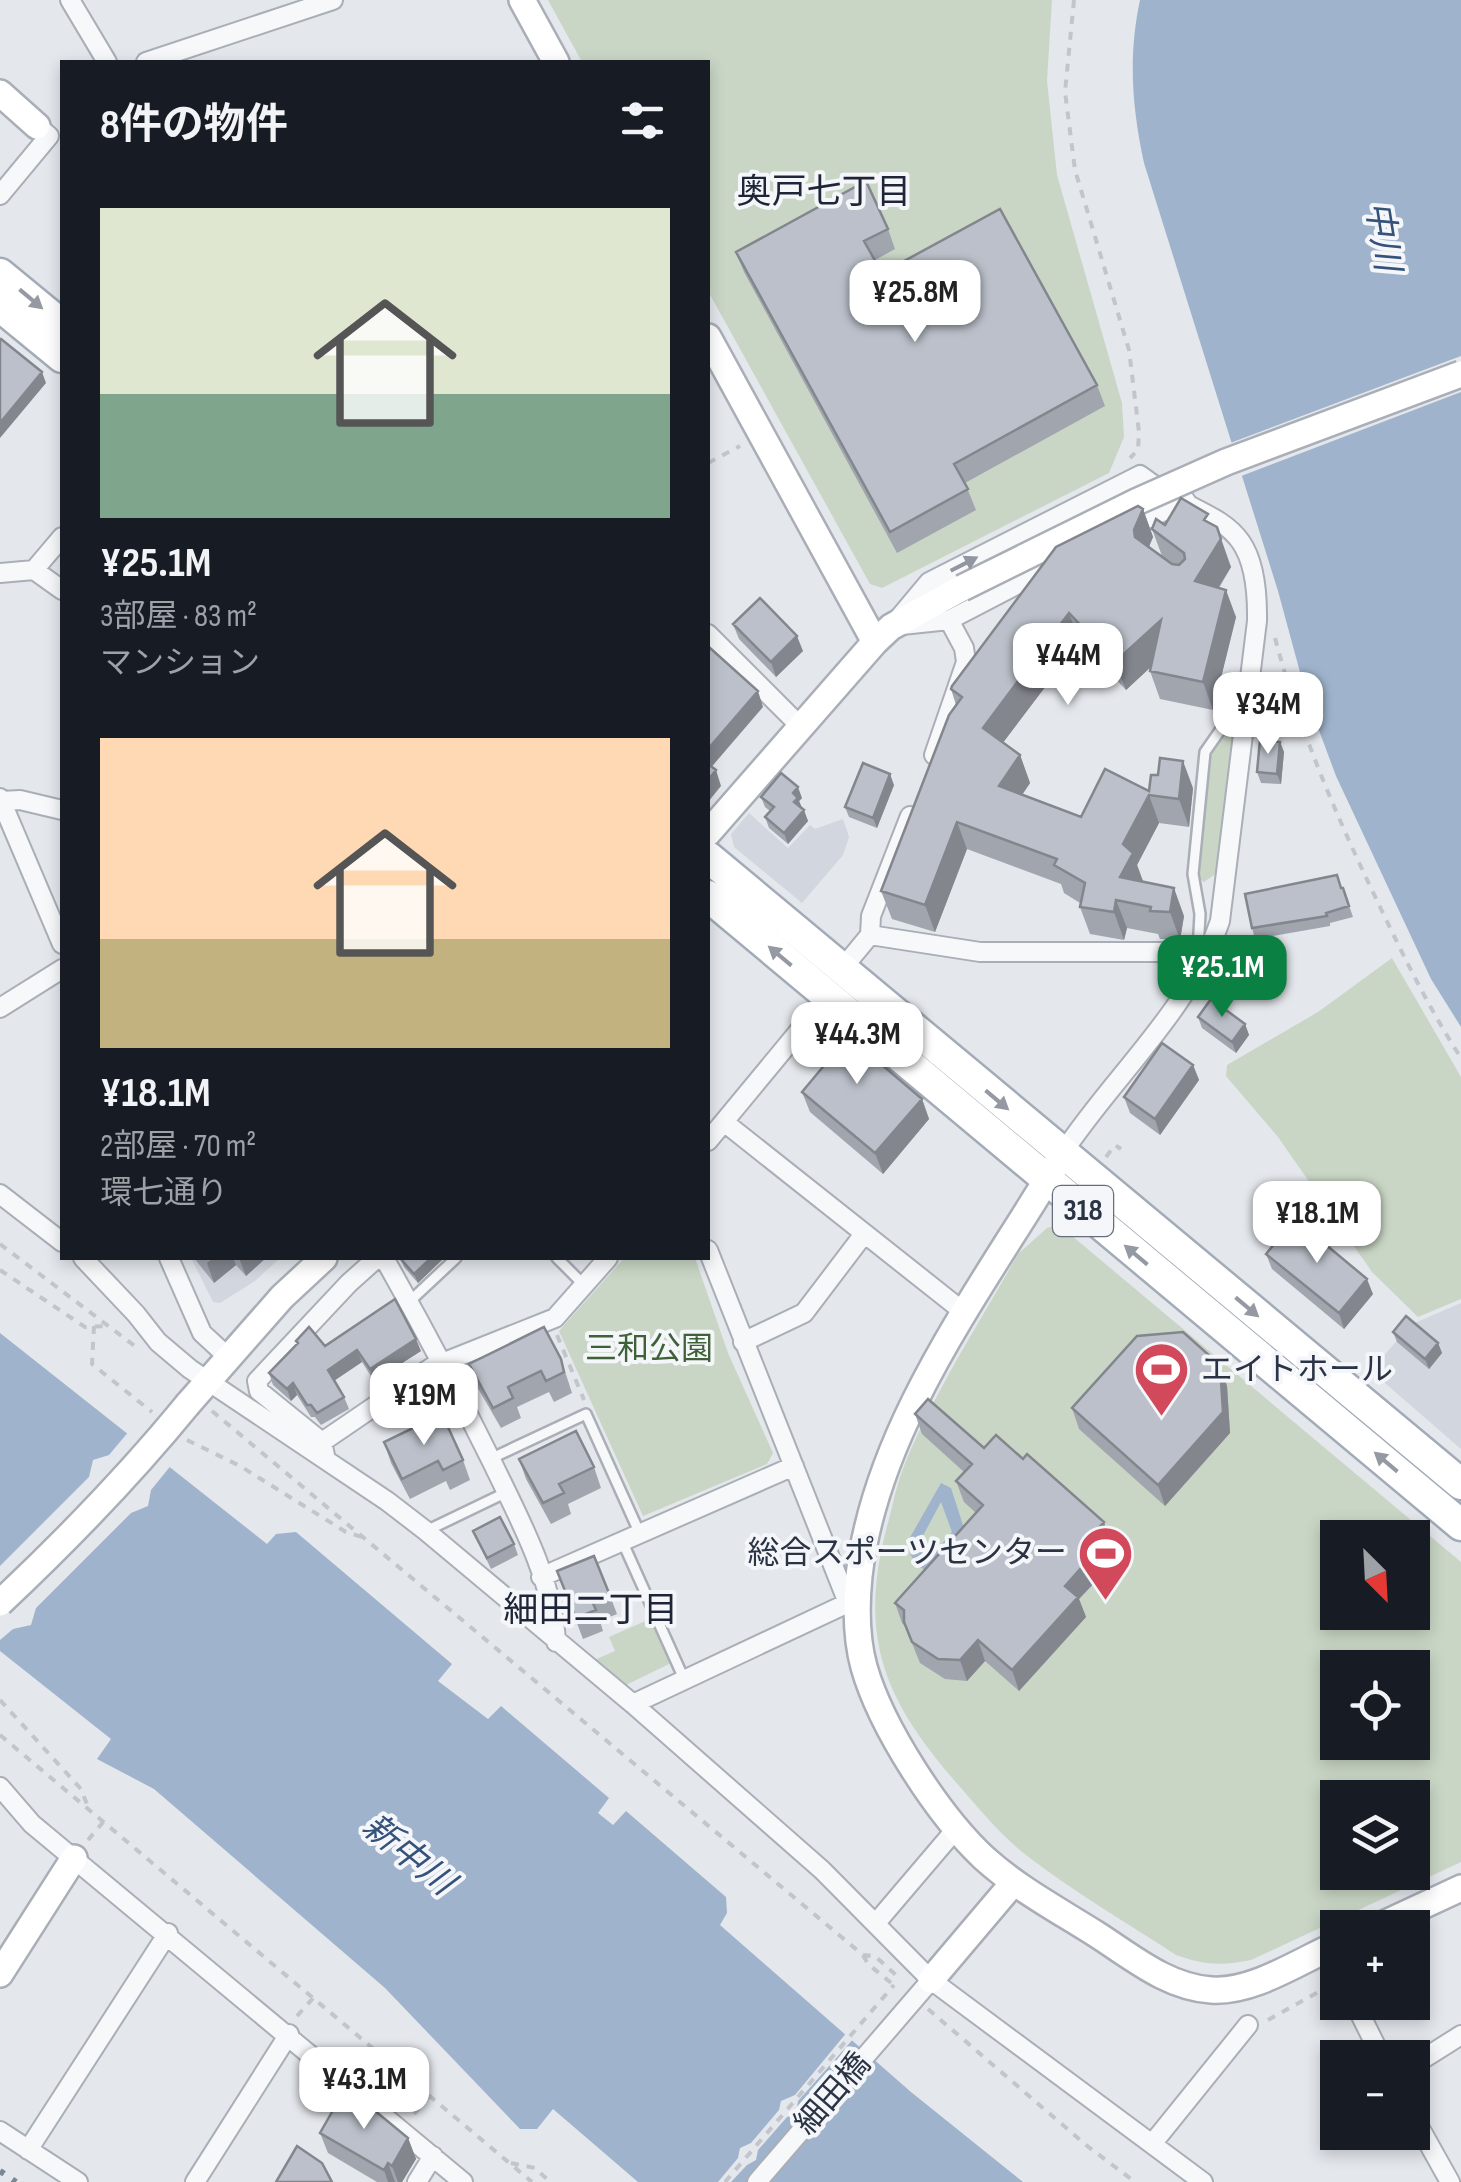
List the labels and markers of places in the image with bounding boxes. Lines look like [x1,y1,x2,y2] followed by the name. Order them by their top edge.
[834,260,996,345] pin: ¥25.8M
[1009,623,1127,708] pin: ¥44M
[1209,672,1327,757] pin: ¥34M
[1141,935,1303,1020] pin: ¥25.1M
[776,1002,938,1087] pin: ¥44.3M
[1236,1181,1398,1266] pin: ¥18.1M
[1132,1340,1192,1419] sports icon: エイトホール
[1201,1351,1393,1390] place label: エイトホール
[365,1363,483,1448] pin: ¥19M
[1076,1523,1136,1602] sports icon: 総合スポーツセンター
[748,1534,1067,1573] place label: 総合スポーツセンター
[283,2047,445,2132] pin: ¥43.1M

